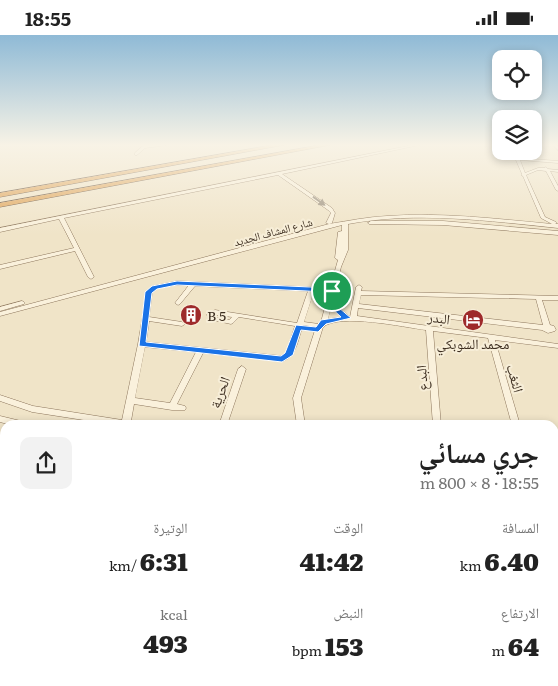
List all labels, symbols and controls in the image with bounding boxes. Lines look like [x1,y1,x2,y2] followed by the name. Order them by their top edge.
[25,4,71,32] text: 18:55
[492,50,542,160] map controls
[492,50,542,100] button: locate
[492,110,542,160] button: layers
[312,196,326,206] one-way arrow
[232,213,314,249] street label: شارع المشاف الجديد
[311,270,353,312] pin
[318,277,346,305] icon: arrive
[179,303,203,327] building icon: B 5
[207,305,226,325] place label: B 5
[426,306,451,328] street label: البدر
[461,308,485,332] hotel icon: محمد الشوبكي
[437,333,509,356] place label: محمد الشوبكي
[502,362,530,394] street label: الثغب
[410,364,433,392] street label: البدع
[204,373,234,411] street label: الحرية
[419,430,539,472] text: جري مسائي
[20,437,72,489] button: share
[420,470,539,494] text: 18:55 · 8 × 800 m
[154,517,188,537] text: الوتيرة
[333,517,363,537] text: الوقت
[502,517,539,537] text: المسافة
[140,542,188,579] text: 6:31
[300,542,363,579] text: 41:42
[484,542,539,579] text: 6.40
[109,555,140,575] text: /km
[459,555,484,575] text: km
[333,602,363,622] text: النبض
[501,602,539,622] text: الارتفاع
[160,604,188,624] text: kcal
[143,624,188,661] text: 493
[325,627,363,664] text: 153
[508,627,539,664] text: 64
[292,640,325,660] text: bpm
[491,640,508,660] text: m

